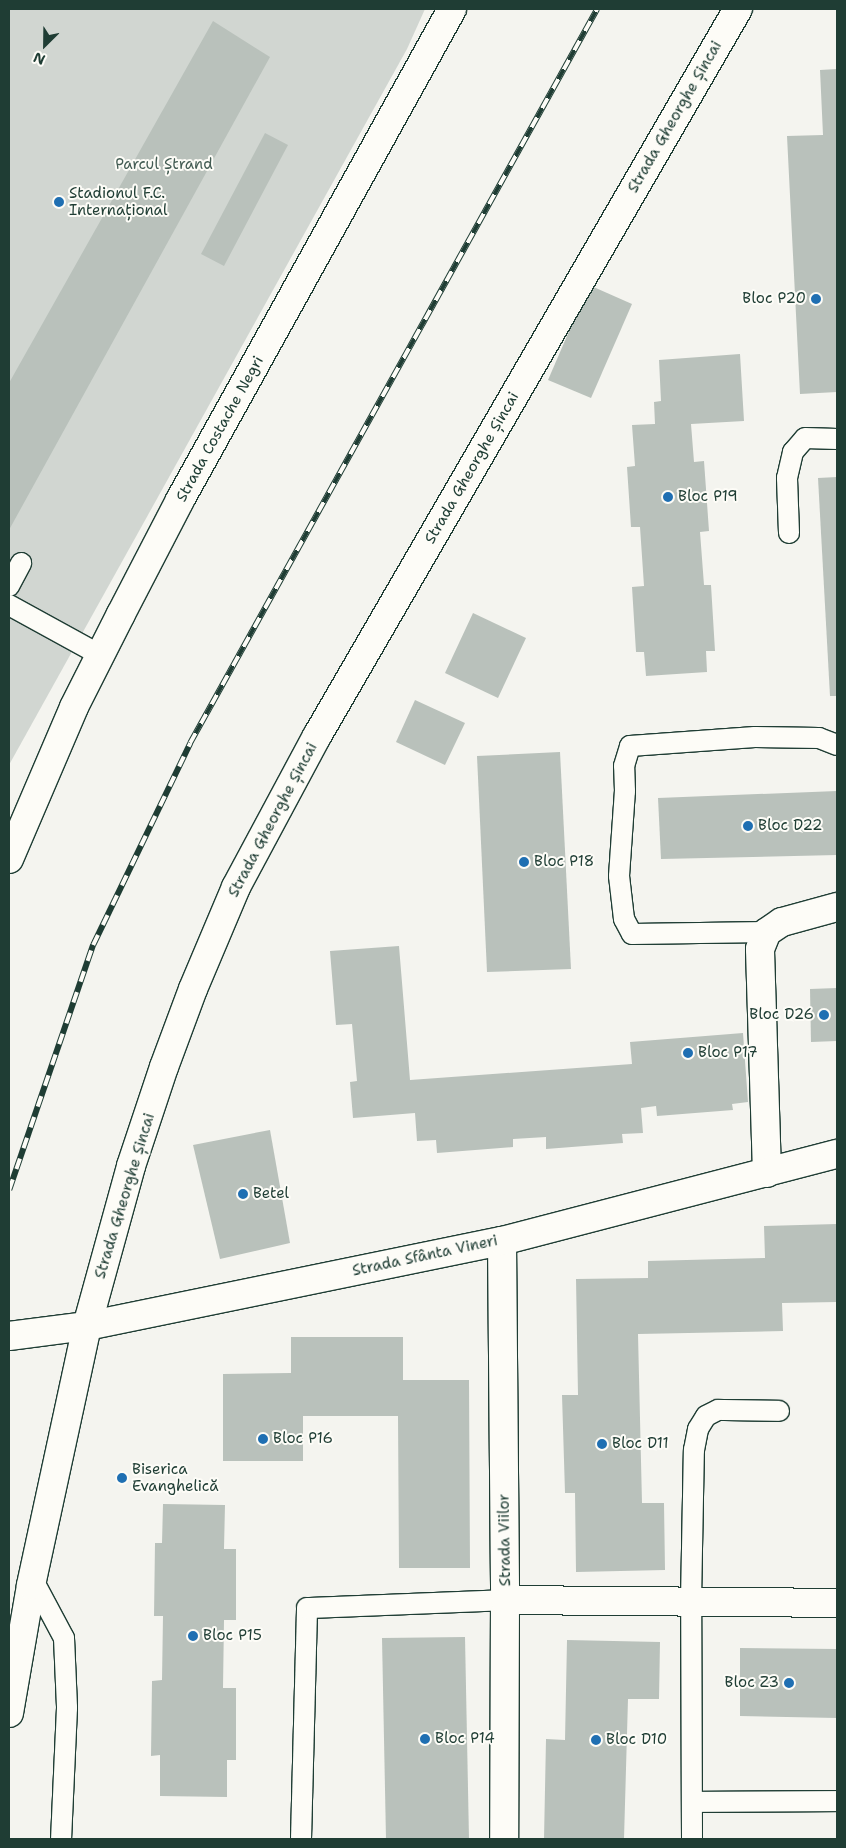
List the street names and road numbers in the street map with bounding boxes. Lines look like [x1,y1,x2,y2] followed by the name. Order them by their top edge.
[624,38,726,196] street label: Strada Gheorghe Șincai
[172,353,268,505] street label: Strada Costache Negri
[421,389,523,547] street label: Strada Gheorghe Șincai
[225,740,321,900] street label: Strada Gheorghe Șincai
[91,1111,159,1281] street label: Strada Gheorghe Șincai
[351,1232,499,1280] street label: Strada Sfânta Vineri
[495,1493,515,1587] street label: Strada Viilor

